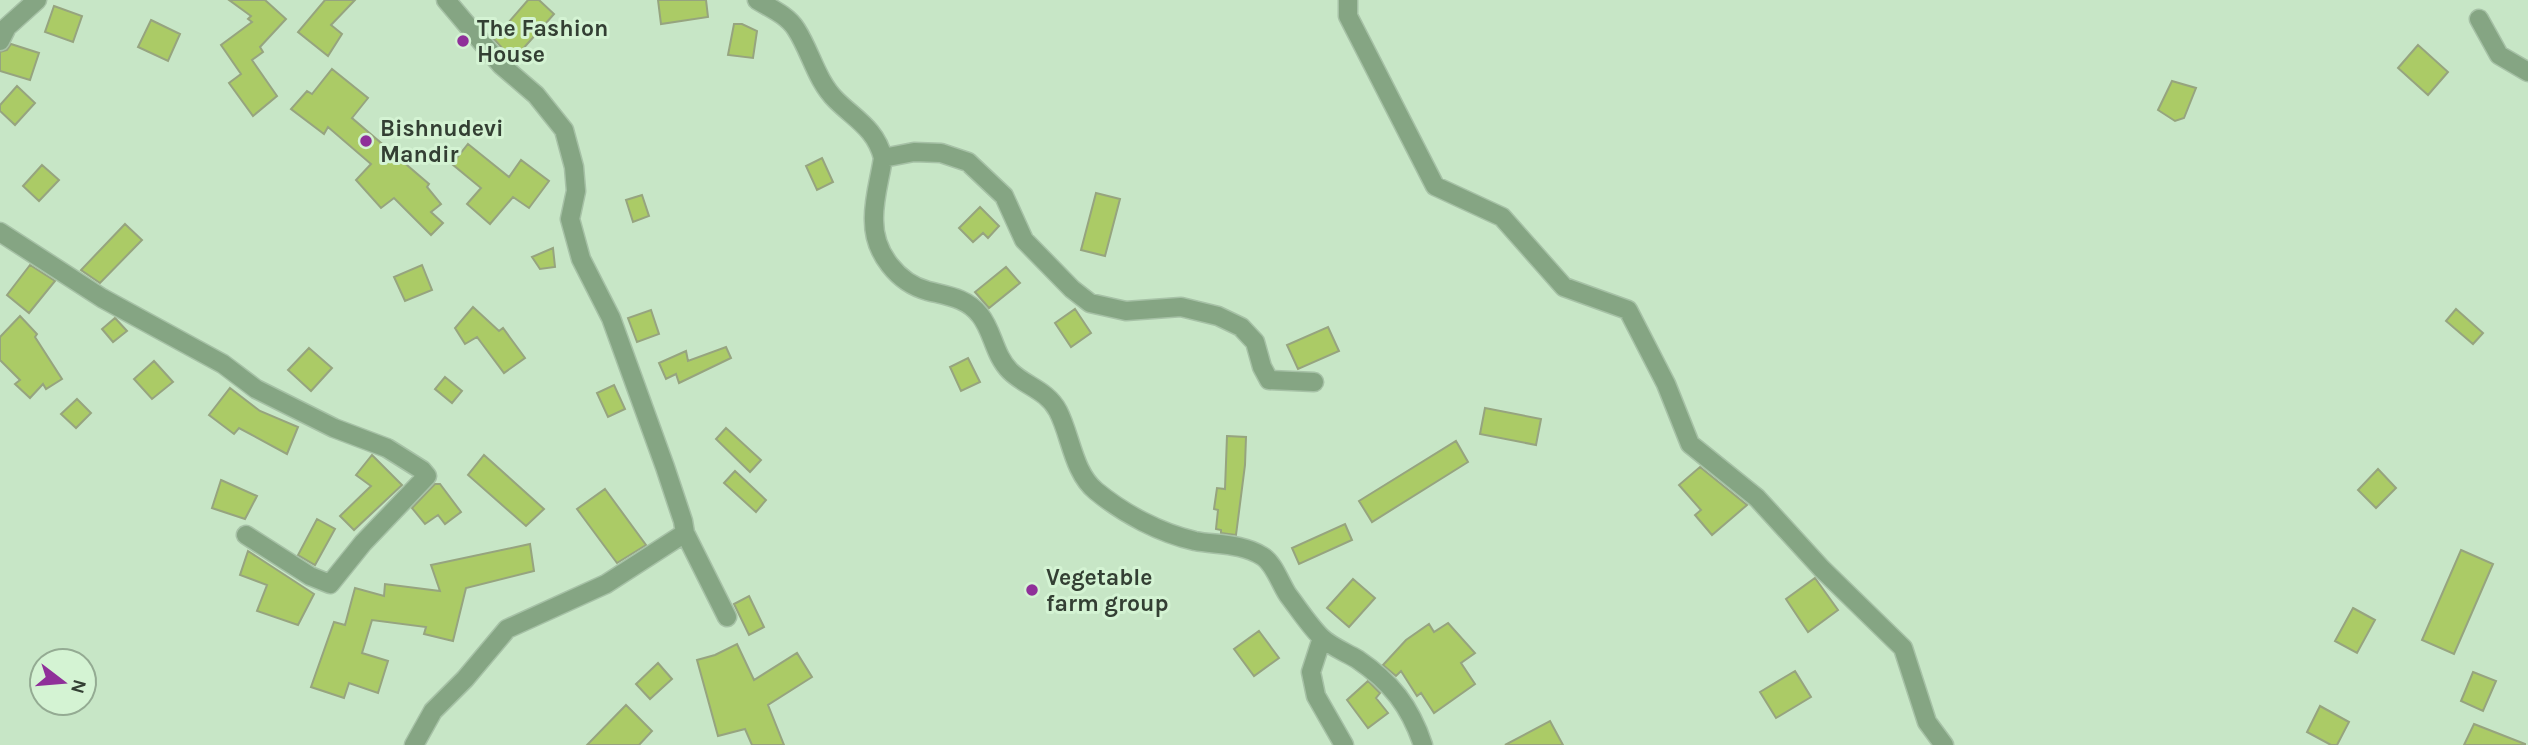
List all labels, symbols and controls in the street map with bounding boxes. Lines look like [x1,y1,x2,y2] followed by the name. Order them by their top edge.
[477,15,608,68] place label: The Fashion House
[455,33,471,49] marker: The Fashion House
[380,115,503,168] place label: Bishnudevi Mandir
[358,133,374,149] marker: Bishnudevi Mandir
[1046,564,1168,617] place label: Vegetable farm group
[1024,582,1040,598] marker: Vegetable farm group
[28,647,98,717] north arrow
[66,677,91,696] text: N

